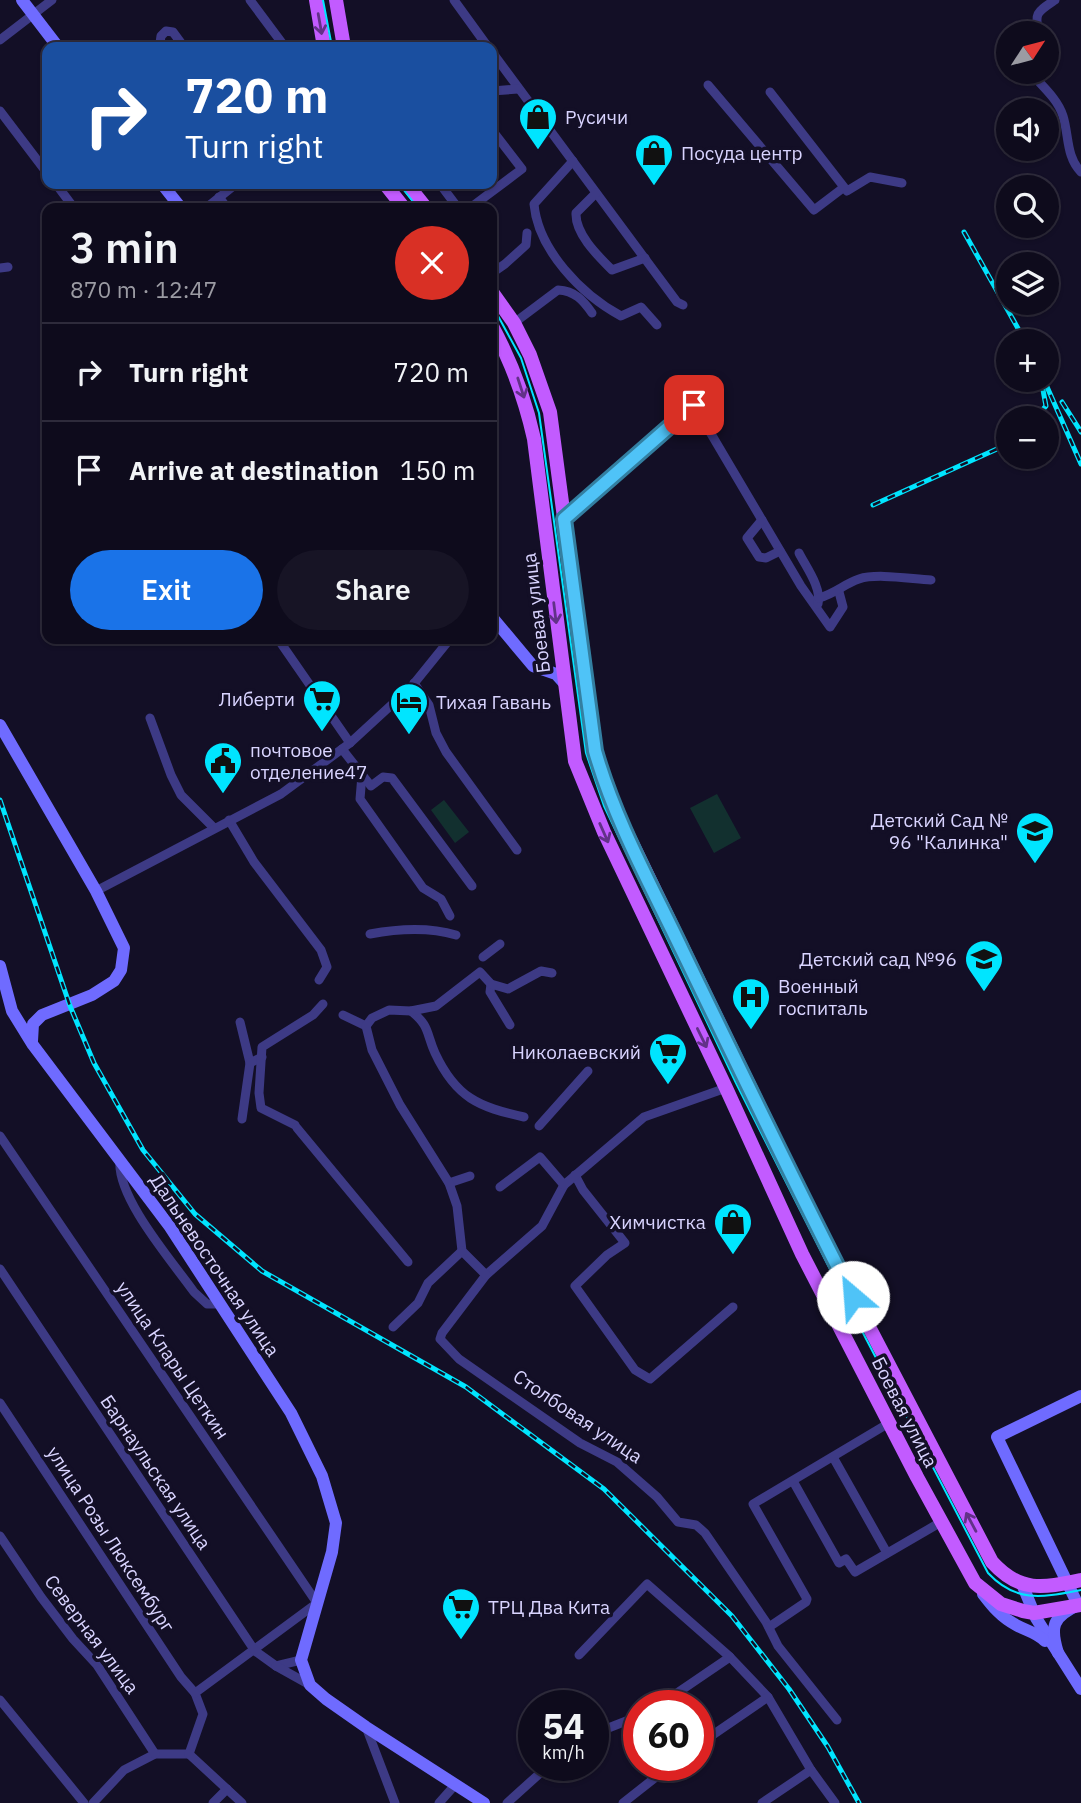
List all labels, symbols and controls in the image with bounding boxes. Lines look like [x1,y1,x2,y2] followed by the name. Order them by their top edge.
[314,12,327,35] one-way arrow
[996,21,1059,84] north arrow
[996,21,1059,469] map controls
[185,63,329,126] text: 720 m
[70,70,161,161] icon: right
[517,96,559,151] shop icon: Русичи
[996,98,1059,161] button: sound
[565,105,628,129] place label: Русичи
[185,125,323,167] text: Turn right
[633,132,675,187] shop icon: Посуда центр
[681,141,802,165] place label: Посуда центр
[996,175,1059,238] button: search
[70,220,179,275] text: 3 min
[395,226,469,300] button: close
[996,252,1059,315] button: layers
[70,274,217,304] text: 870 m · 12:47
[996,329,1059,392] button: +
[70,353,108,391] icon: right
[129,355,248,389] text: Turn right
[393,355,469,389] text: 720 m
[664,375,724,435] pin
[515,377,528,399] one-way arrow
[675,386,713,424] icon: arrive
[996,406,1059,469] button: −
[70,451,108,489] icon: arrive
[129,453,379,487] text: Arrive at destination
[400,453,476,487] text: 150 m
[70,550,263,630] button: Exit
[277,550,469,630] button: Share
[517,551,555,675] street label: Боевая улица
[549,601,562,623] one-way arrow
[301,678,343,733] supermarket icon: Либерти
[388,681,430,736] hotel icon: Тихая Гавань
[219,687,295,711] place label: Либерти
[436,690,551,714] place label: Тихая Гавань
[250,738,367,784] place label: почтовое отделение47
[202,740,244,795] public building icon: почтовое отделение47
[871,808,1008,854] place label: Детский Сад № 96 "Калинка"
[1014,810,1056,865] school or university icon: Детский Сад № 96 "Калинка"
[598,822,611,843] one-way arrow
[963,938,1005,993] school or university icon: Детский сад №96
[799,947,957,971] place label: Детский сад №96
[778,974,868,1020] place label: Военный госпиталь
[730,976,772,1031] hospital icon: Военный госпиталь
[696,1027,709,1048] one-way arrow
[647,1031,689,1086] supermarket icon: Николаевский
[511,1040,641,1064] place label: Николаевский
[145,1169,285,1361] street label: Дальневосточная улица
[712,1201,754,1256] shop icon: Химчистка
[610,1210,706,1234] place label: Химчистка
[816,1260,890,1334] position arrow
[111,1276,235,1444] street label: улица Клары Цеткин
[867,1353,943,1471] street label: Боевая улица
[509,1364,647,1468] street label: Столбовая улица
[95,1390,217,1554] street label: Барнаульская улица
[42,1441,180,1637] street label: улица Розы Люксембург
[964,1512,977,1533] one-way arrow
[39,1570,145,1698] street label: Северная улица
[440,1586,482,1641] supermarket icon: ТРЦ Два Кита
[488,1595,610,1619] place label: ТРЦ Два Кита
[623,1690,714,1781] speed limit sign: 60
[542,1703,585,1749] text: 54
[542,1741,585,1764] text: km/h

